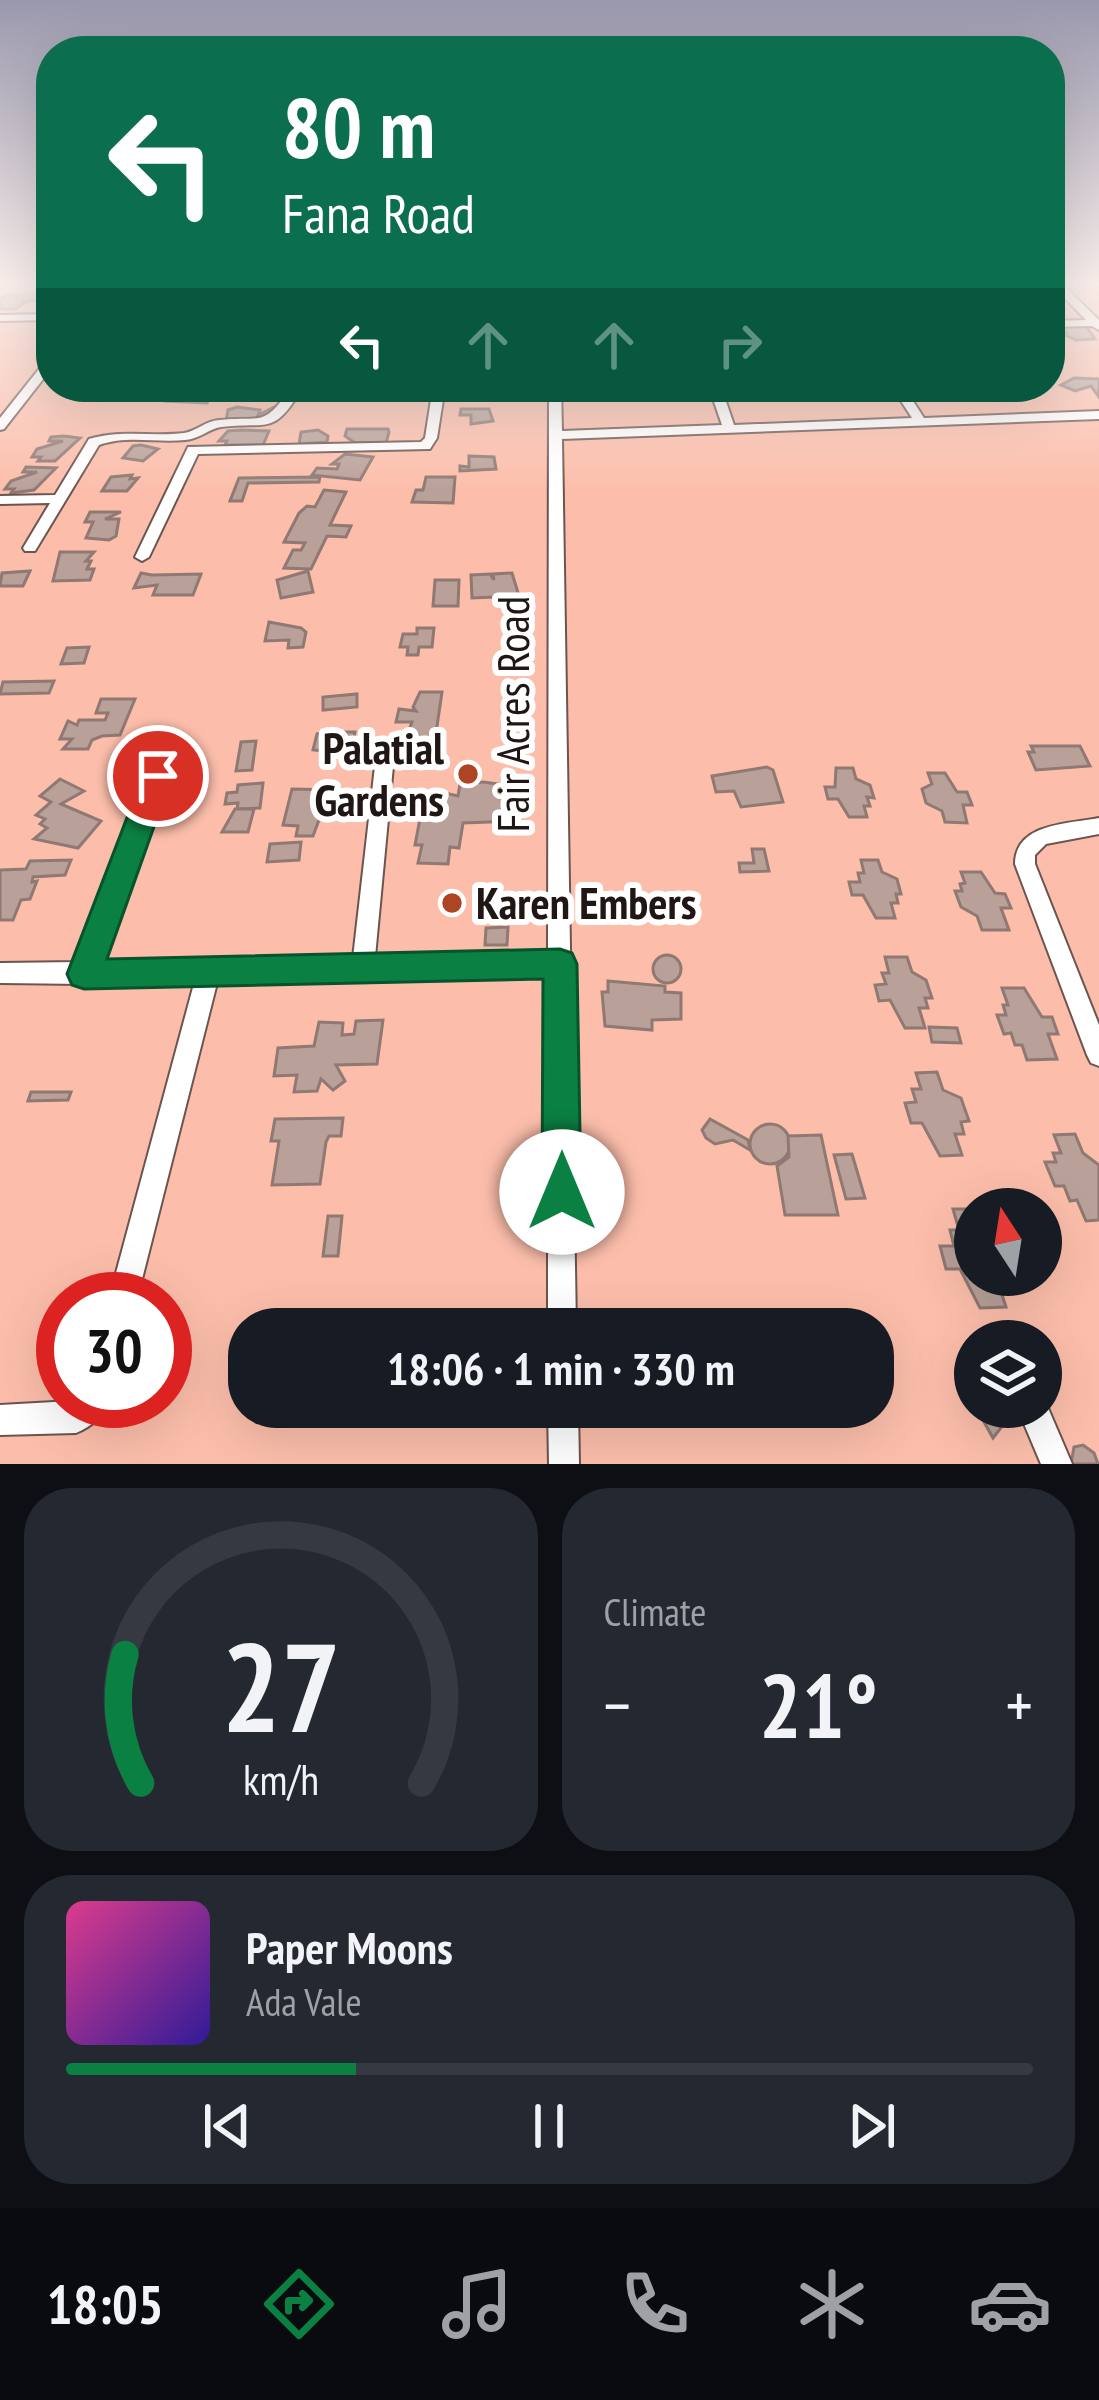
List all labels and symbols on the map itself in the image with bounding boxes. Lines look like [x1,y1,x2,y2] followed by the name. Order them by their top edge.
[483,596,541,832] street label: Fair Acres Road
[314,718,445,828] place label: Palatial Gardens
[107,725,209,827] pin
[455,761,481,787] marker: Palatial Gardens
[476,873,697,931] place label: Karen Embers
[439,890,465,916] marker: Karen Embers
[499,1129,625,1255] position arrow
[954,1188,1062,1296] north arrow
[36,1272,192,1428] speed limit sign: 30

